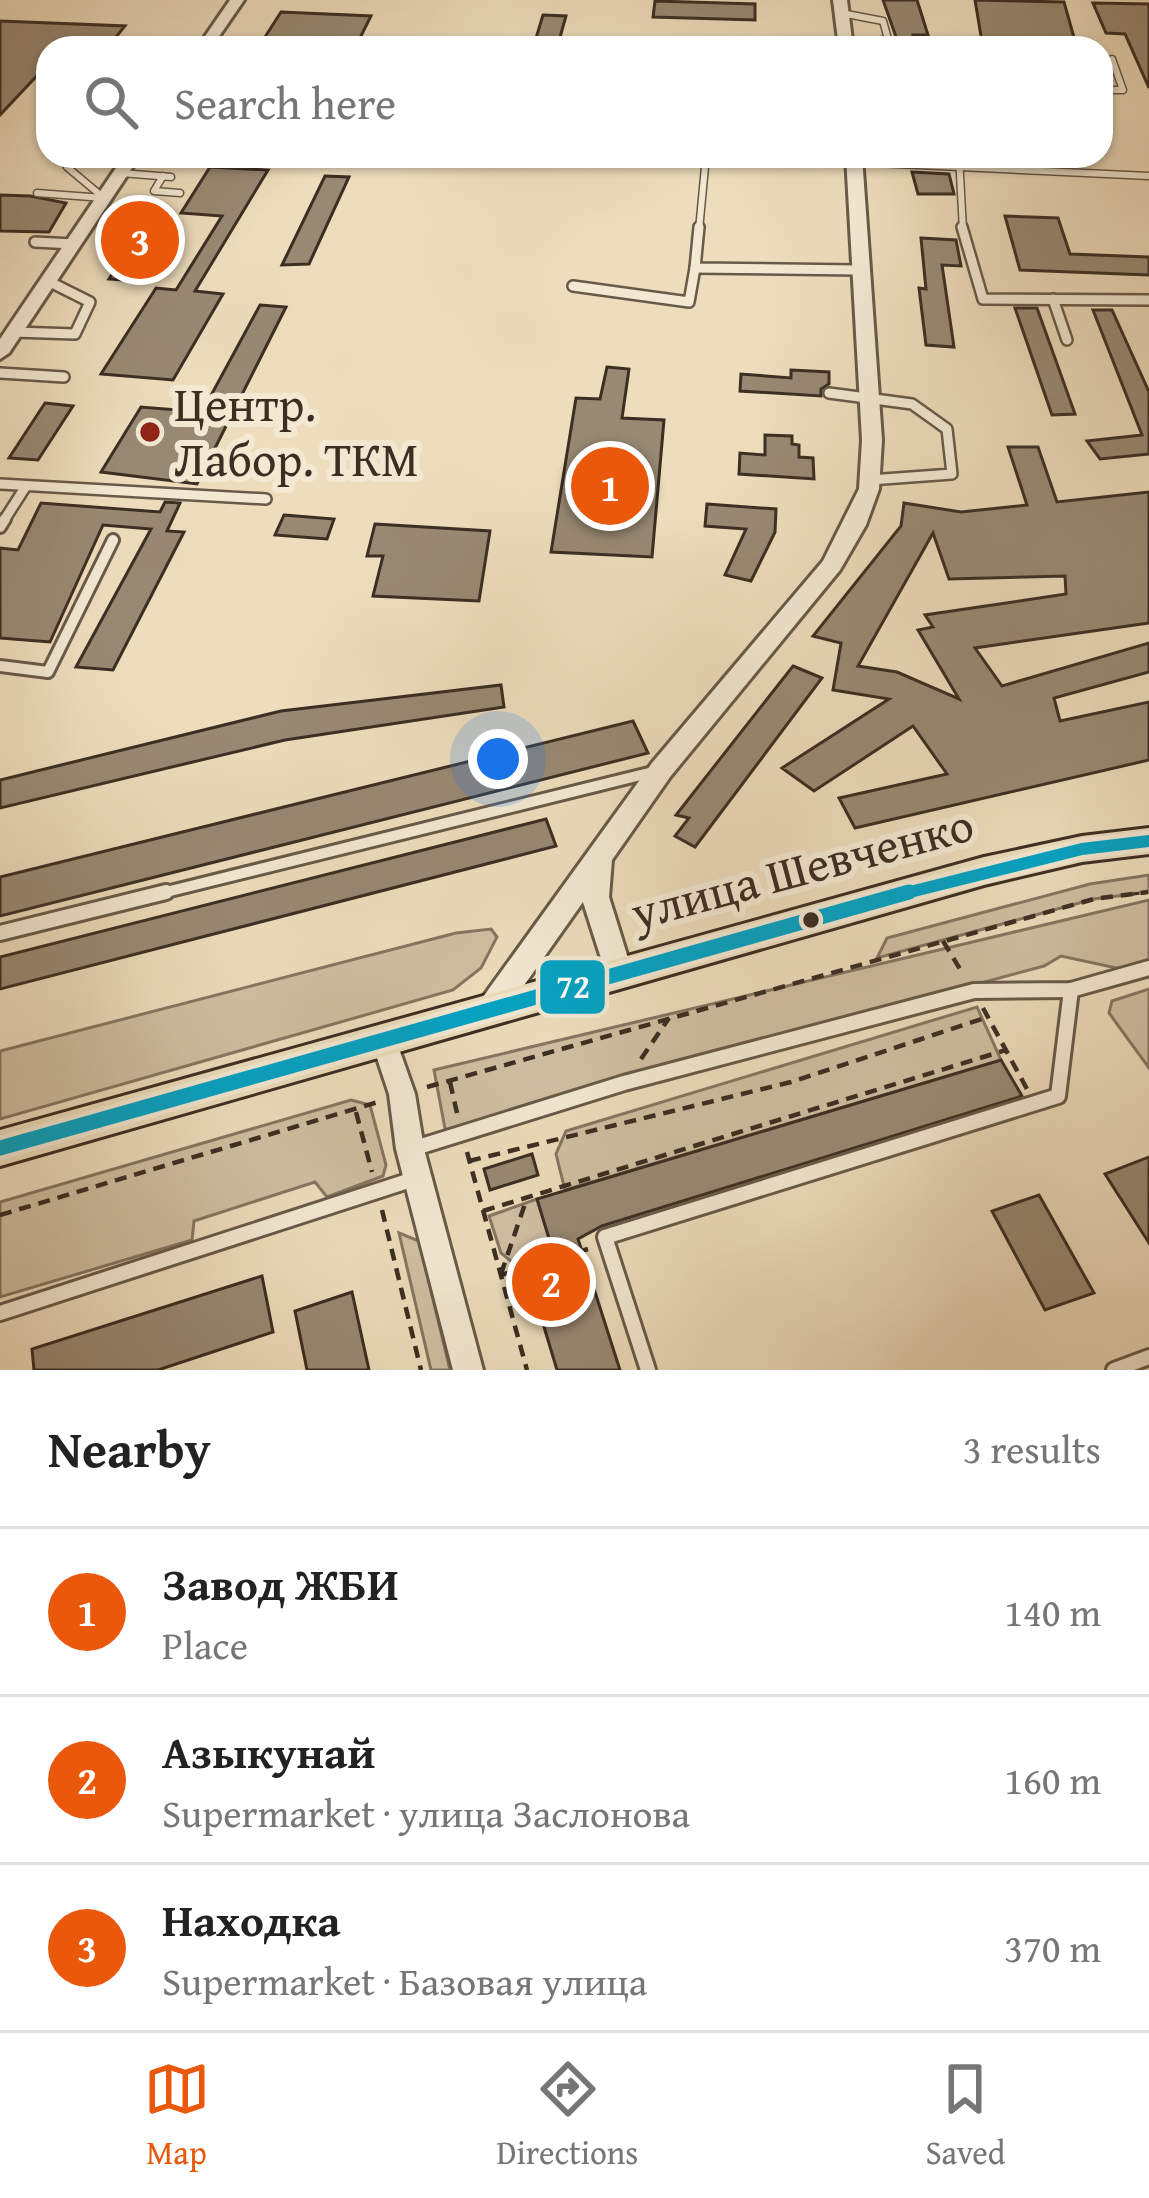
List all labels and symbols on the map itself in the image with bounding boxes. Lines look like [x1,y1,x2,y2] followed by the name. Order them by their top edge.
[101,195,179,285] pin: 3
[174,368,419,494] place label: Центр. Лабор. ТКМ
[137,419,163,445] marker: Центр. Лабор. ТКМ
[571,441,649,531] pin: 1
[468,729,528,789] your location
[622,788,981,948] street label: улица Шевченко
[800,909,822,931] unlabelled marker
[538,958,607,1016] line badge: 72
[556,962,590,1010] text: 72
[512,1237,590,1327] pin: 2

